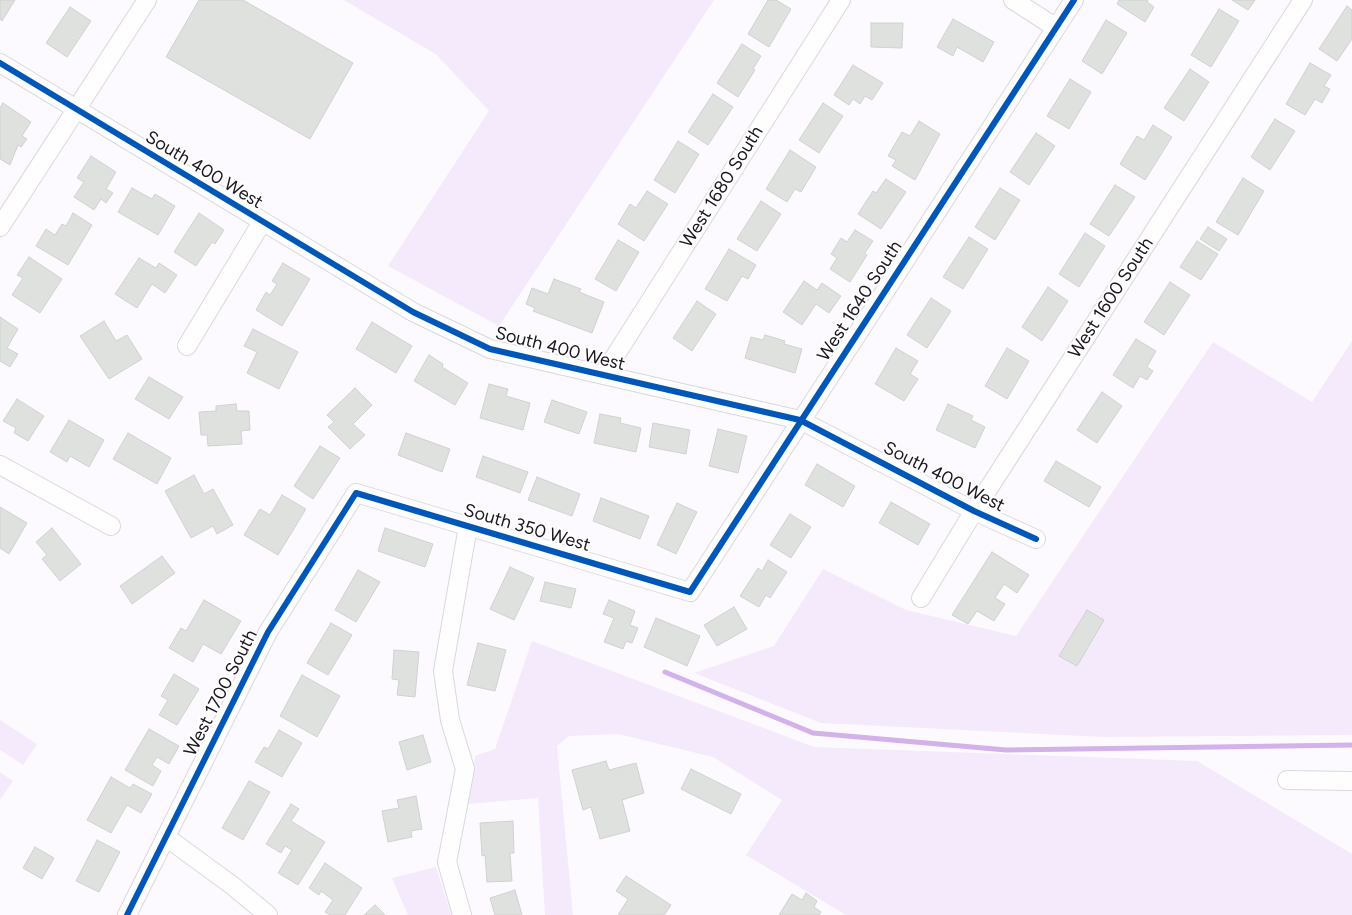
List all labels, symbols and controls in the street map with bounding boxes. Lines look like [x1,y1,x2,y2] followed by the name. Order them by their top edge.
[676,122,768,252] street label: West 1680 South
[141,126,267,214] street label: South 400 West
[1064,234,1158,362] street label: West 1600 South
[813,237,907,365] street label: West 1640 South
[493,322,627,376] street label: South 400 West
[880,437,1008,517] street label: South 400 West
[461,500,593,556] street label: South 350 West
[180,626,262,760] street label: West 1700 South

